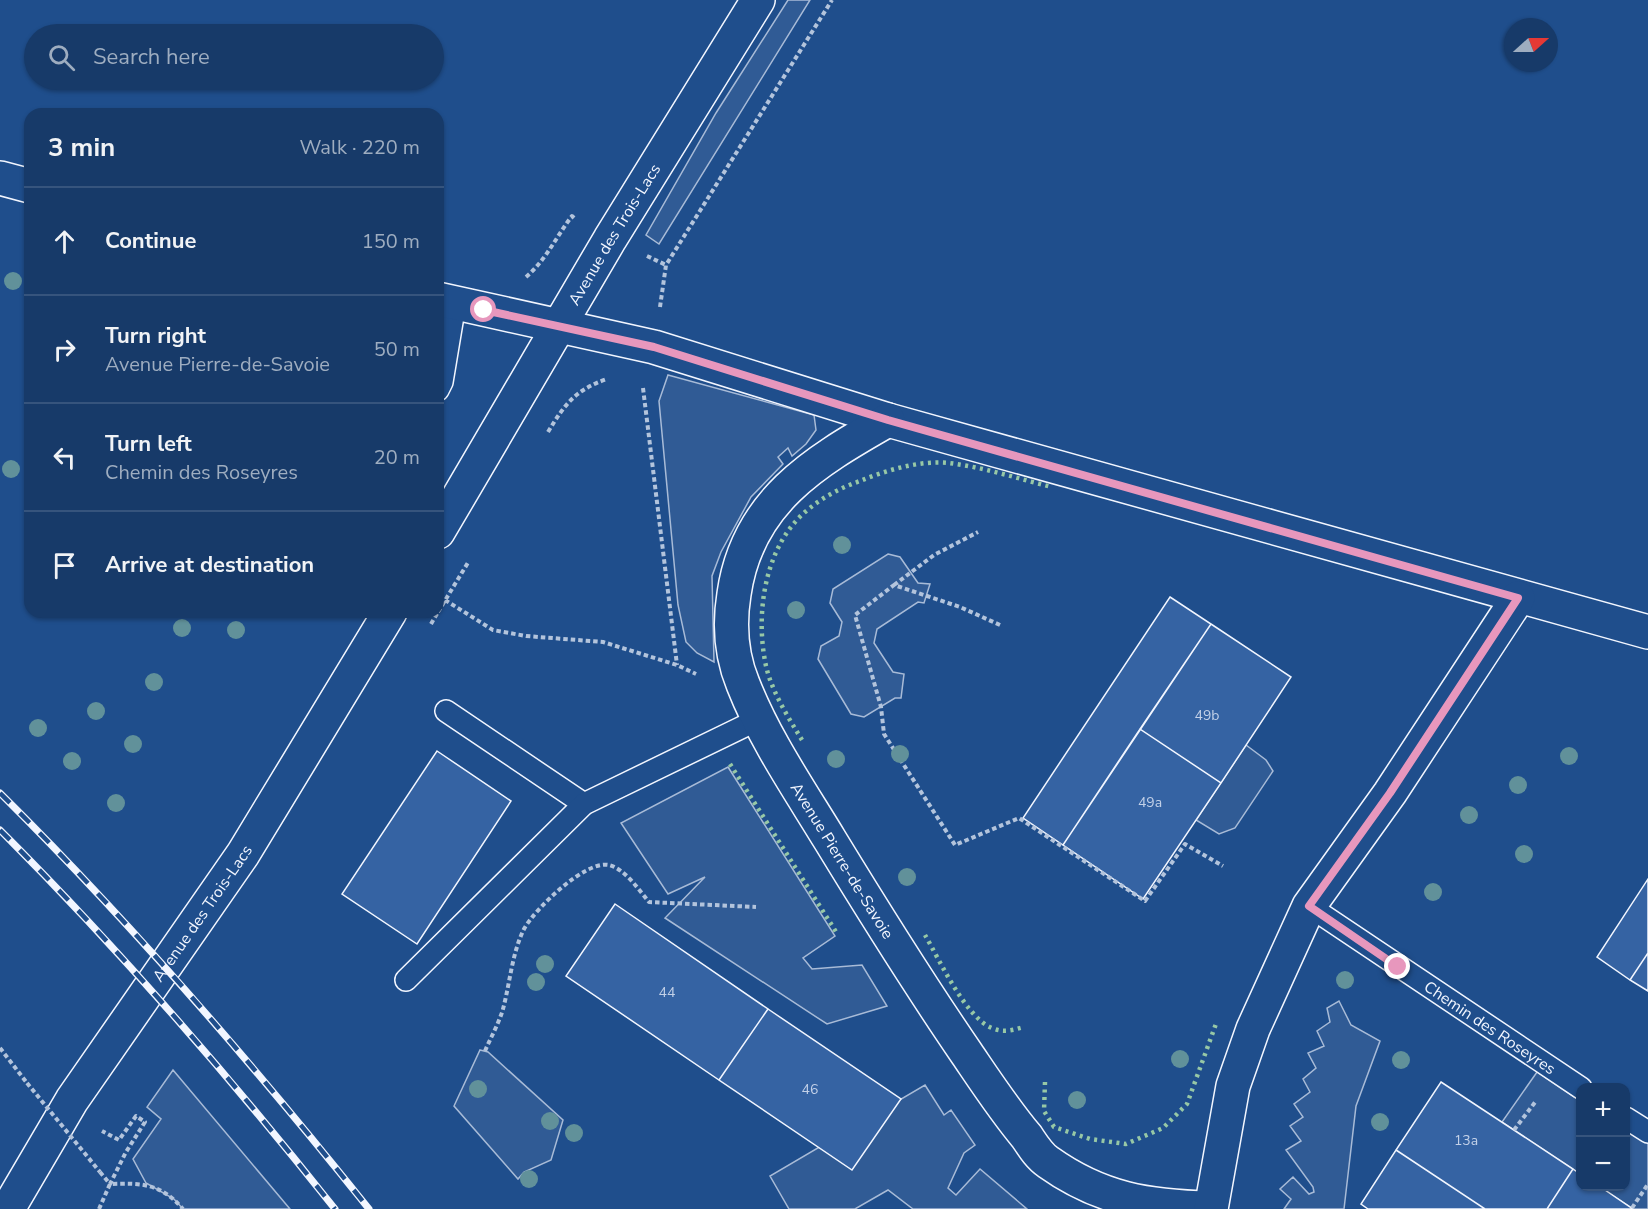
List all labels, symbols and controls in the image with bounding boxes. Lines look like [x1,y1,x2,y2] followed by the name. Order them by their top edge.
[1504,18,1558,72] north arrow
[24,24,444,90] search box
[45,41,78,74] icon: search
[93,42,210,72] text: Search here
[48,130,115,165] text: 3 min
[300,134,420,161] text: Walk · 220 m
[564,160,666,309] street label: Avenue des Trois-Lacs
[48,225,81,258] icon: ahead
[105,226,196,256] text: Continue
[362,228,420,255] text: 150 m
[470,296,496,322] route start
[105,321,206,351] text: Turn right
[48,333,81,366] icon: right
[374,336,420,363] text: 50 m
[105,351,330,378] text: Avenue Pierre-de-Savoie
[105,429,192,459] text: Turn left
[48,441,81,474] icon: left
[374,444,420,471] text: 20 m
[105,459,298,486] text: Chemin des Roseyres
[48,549,81,582] icon: arrive
[105,550,314,580] text: Arrive at destination
[1195,706,1219,725] house number: 49b
[785,779,899,943] street label: Avenue Pierre-de-Savoie
[1138,793,1162,812] house number: 49a
[148,841,258,986] street label: Avenue des Trois-Lacs
[1384,953,1410,979] route end
[1419,976,1560,1080] street label: Chemin des Roseyres
[659,983,675,1002] house number: 44
[802,1080,818,1099] house number: 46
[1576,1083,1630,1191] map controls
[1576,1083,1630,1137] button: +
[1454,1131,1478,1150] house number: 13a
[1576,1137,1630,1191] button: −

